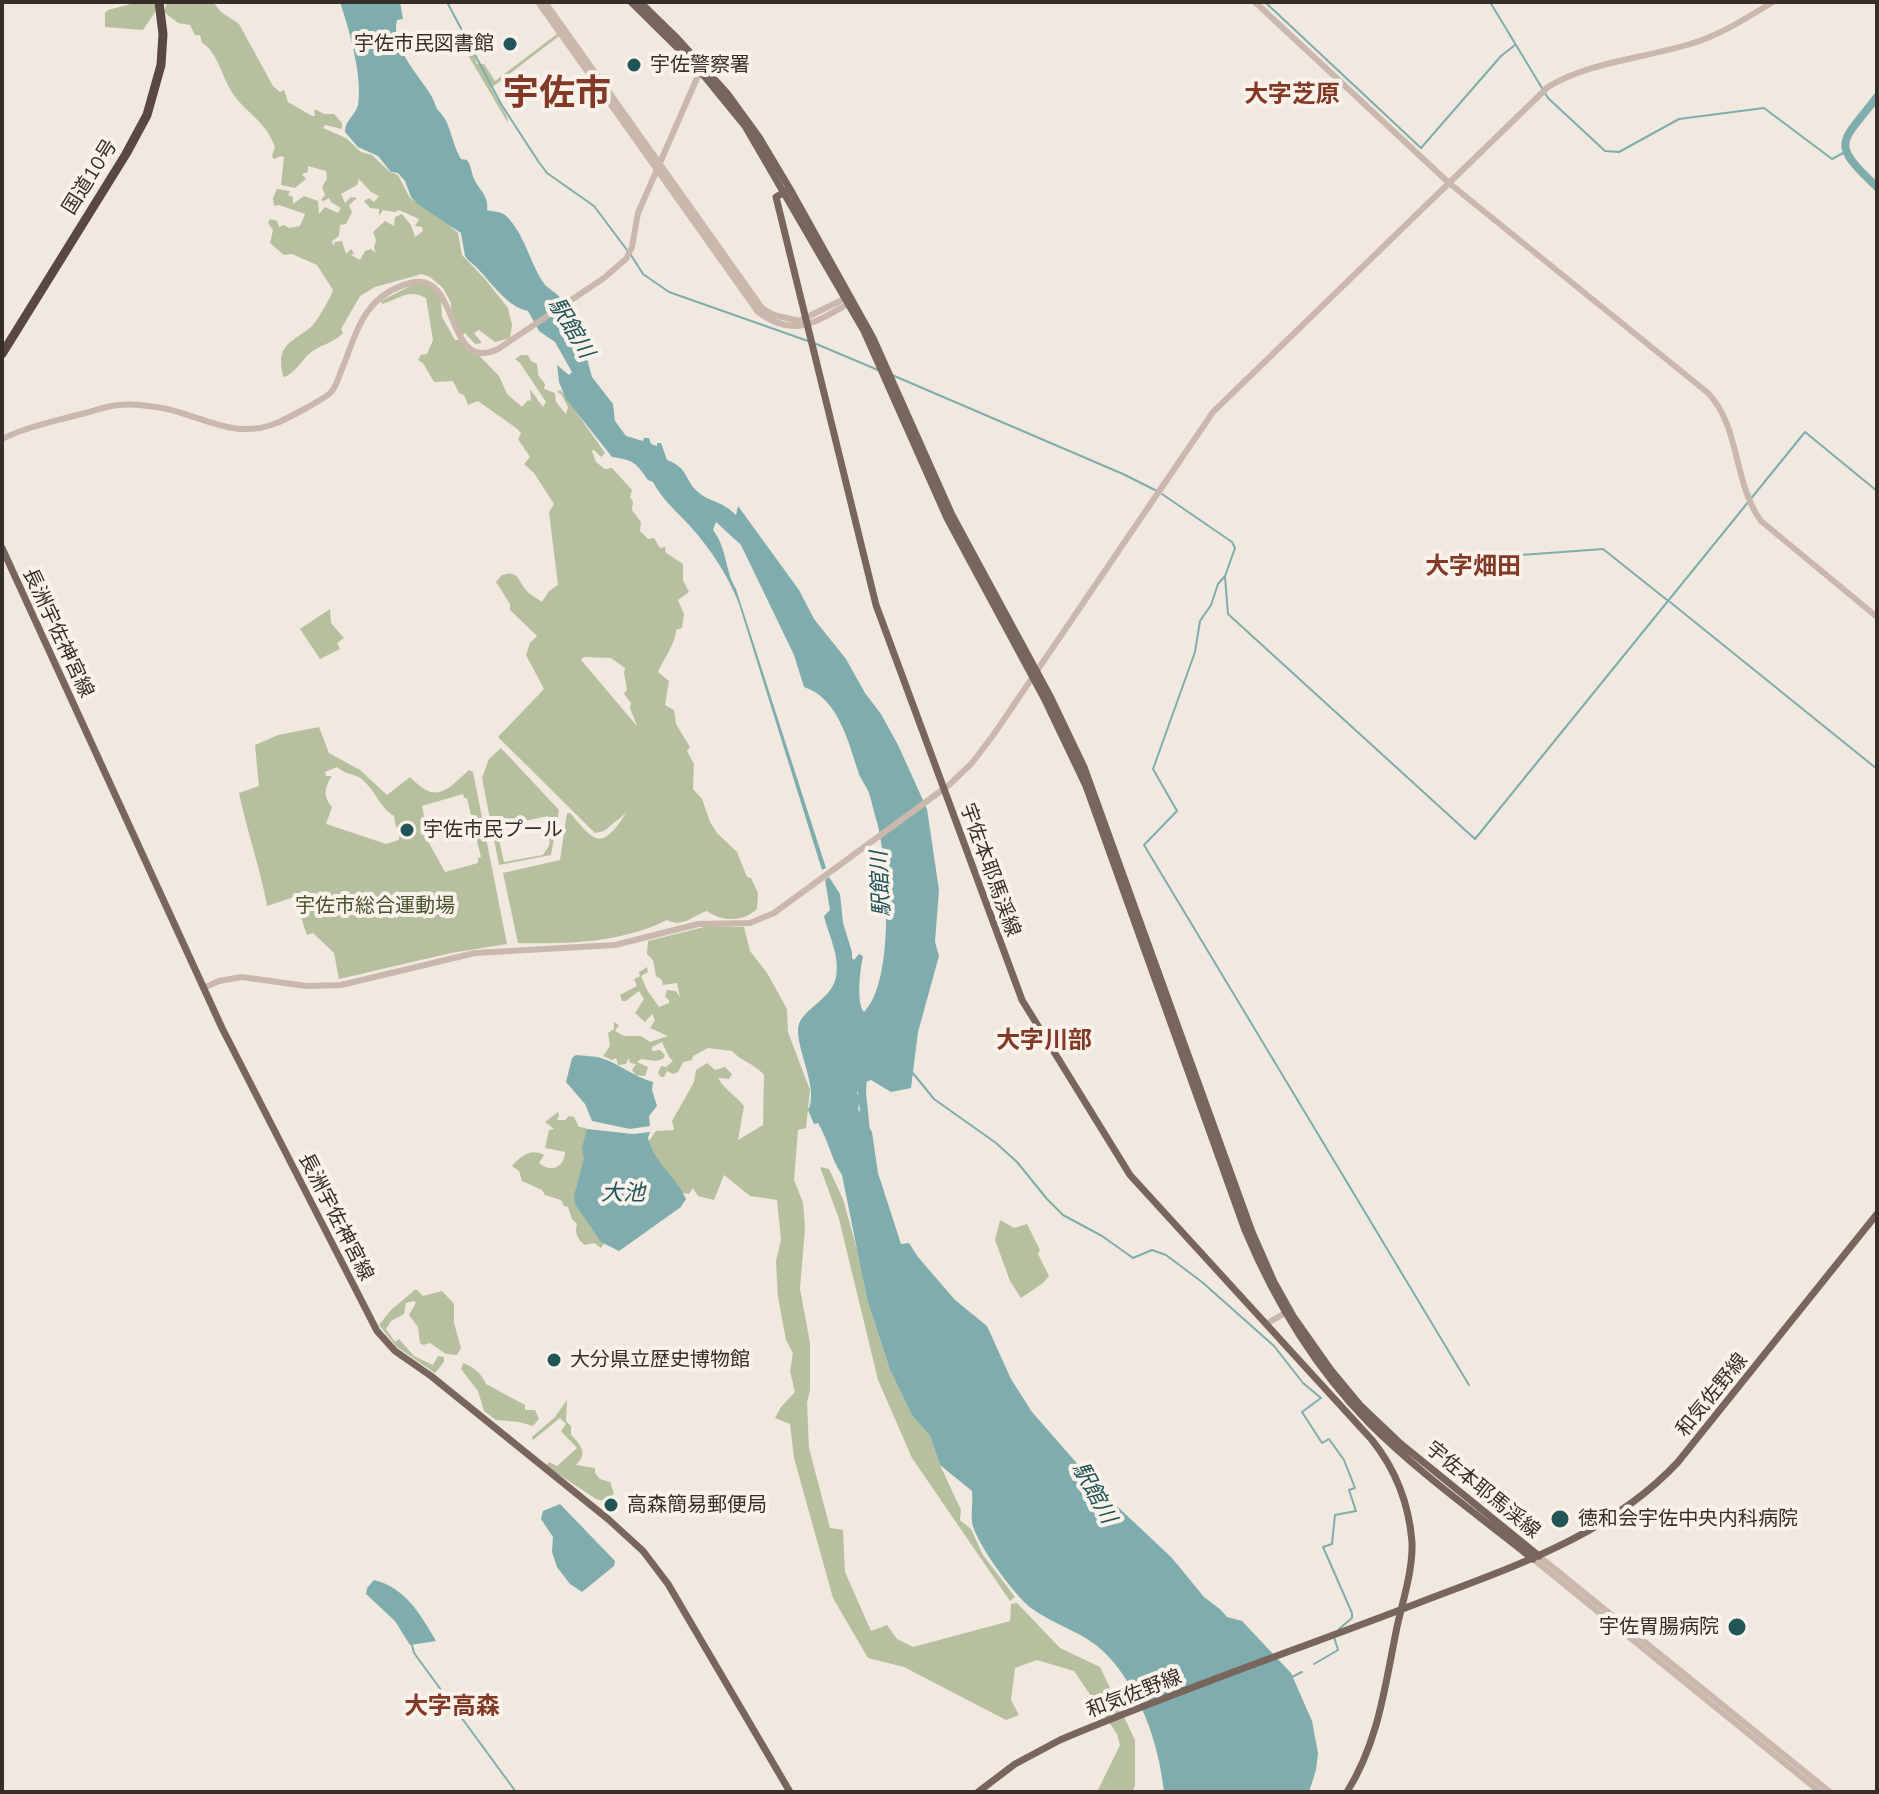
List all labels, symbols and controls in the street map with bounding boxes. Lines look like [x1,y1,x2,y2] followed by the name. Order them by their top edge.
[354,32,494,56] place label: 宇佐市民図書館
[501,35,519,53] marker: 宇佐市民図書館
[650,53,750,77] place label: 宇佐警察署
[625,56,643,74] marker: 宇佐警察署
[503,72,611,116] district label: 宇佐市
[1244,81,1340,109] district label: 大字芝原
[58,135,122,219] street label: 国道10号
[543,293,599,363] water label: 駅館川
[1425,553,1521,581] district label: 大字畑田
[18,564,98,702] street label: 長洲宇佐神宮線
[955,800,1025,940] street label: 宇佐本耶馬渓線
[423,818,563,842] place label: 宇佐市民プール
[398,821,416,839] marker: 宇佐市民プール
[866,850,896,918] water label: 駅館川
[295,894,455,918] park label: 宇佐市総合運動場
[996,1027,1092,1055] district label: 大字川部
[294,1149,378,1285] street label: 長洲宇佐神宮線
[601,1180,645,1206] water label: 大池
[570,1348,750,1372] place label: 大分県立歴史博物館
[1671,1349,1753,1441] street label: 和気佐野線
[545,1351,563,1369] marker: 大分県立歴史博物館
[1421,1437,1545,1543] street label: 宇佐本耶馬渓線
[1066,1458,1122,1528] water label: 駅館川
[627,1493,767,1517] place label: 高森簡易郵便局
[602,1496,620,1514] marker: 高森簡易郵便局
[1578,1507,1798,1531] place label: 徳和会宇佐中央内科病院
[1549,1508,1571,1530] marker: 徳和会宇佐中央内科病院
[1599,1615,1719,1639] place label: 宇佐胃腸病院
[1726,1616,1748,1638] marker: 宇佐胃腸病院
[1083,1665,1185,1723] street label: 和気佐野線
[404,1693,500,1721] district label: 大字高森

